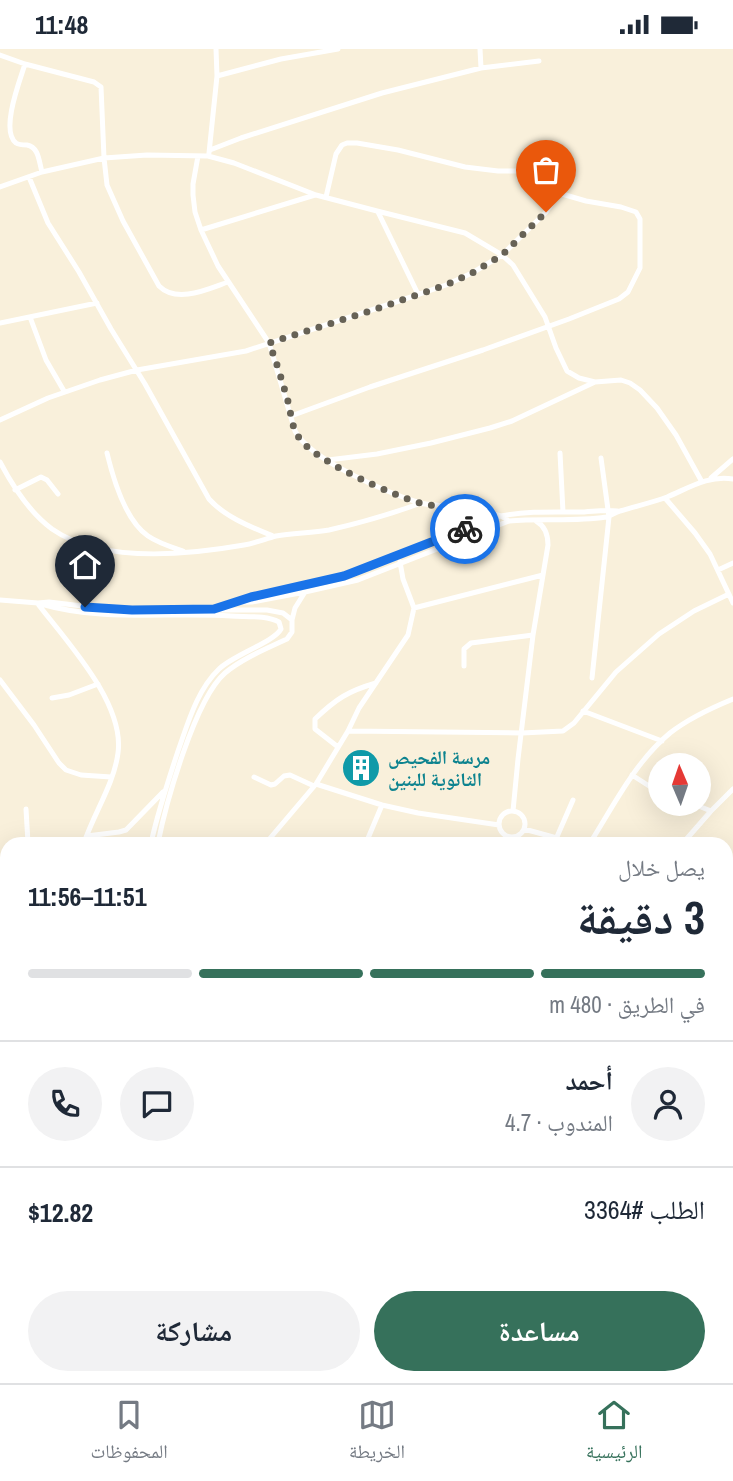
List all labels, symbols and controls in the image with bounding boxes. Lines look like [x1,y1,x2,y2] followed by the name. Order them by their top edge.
[35,7,88,42] text: 11:48
[516,140,576,212] pin
[527,151,565,189] icon: bag
[430,494,500,564] courier
[446,510,484,548] icon: bike
[55,535,115,607] pin
[66,546,104,584] icon: home
[388,744,490,792] place label: مرسة الفحيص الثانوية للبنين
[340,747,382,789] building icon: مرسة الفحيص الثانوية للبنين
[648,753,710,815] north arrow
[648,753,711,816] map controls
[618,852,705,883] text: يصل خلال
[28,879,147,914] text: 11:51–11:56
[577,886,705,948] text: 3 دقيقة
[549,989,705,1020] text: في الطريق · 480 m
[565,1063,613,1098] text: أحمد
[28,1067,102,1141] button: phone
[120,1067,194,1141] button: chat
[631,1067,705,1141] button: person
[505,1107,613,1138] text: المندوب · 4.7
[584,1192,705,1227] text: الطلب #3364
[28,1195,93,1230] text: $12.82
[28,1291,360,1371] button: مشاركة
[374,1291,705,1371] button: مساعدة
[91,1396,168,1470] tab: المحفوظات
[349,1396,405,1470] tab: الخريطة
[586,1396,642,1470] tab: الرئيسية

